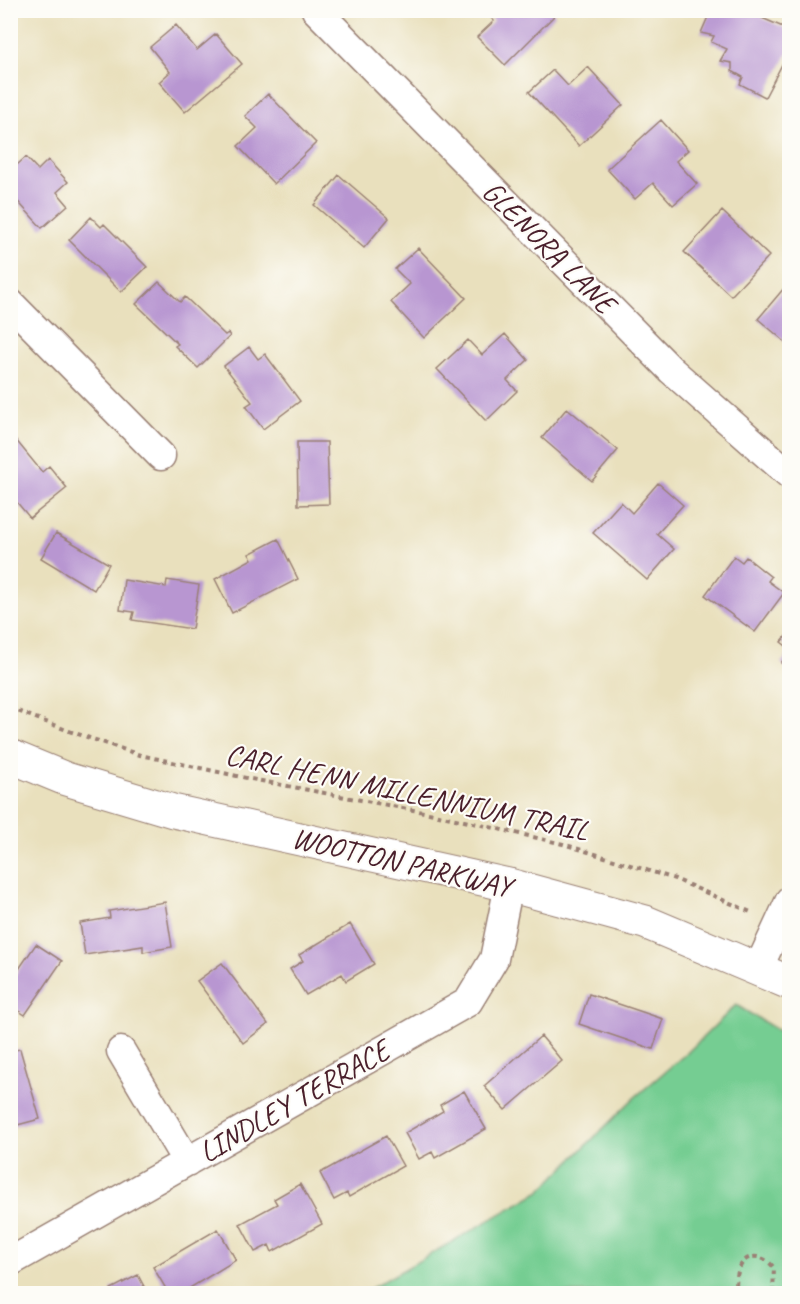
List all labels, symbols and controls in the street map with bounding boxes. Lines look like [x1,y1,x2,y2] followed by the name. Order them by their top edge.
[474,172,626,324] street label: GLENORA LANE
[222,735,593,849] street label: CARL HENN MILLENNIUM TRAIL
[289,818,519,907] street label: WOOTTON PARKWAY
[192,1029,399,1171] street label: LINDLEY TERRACE

